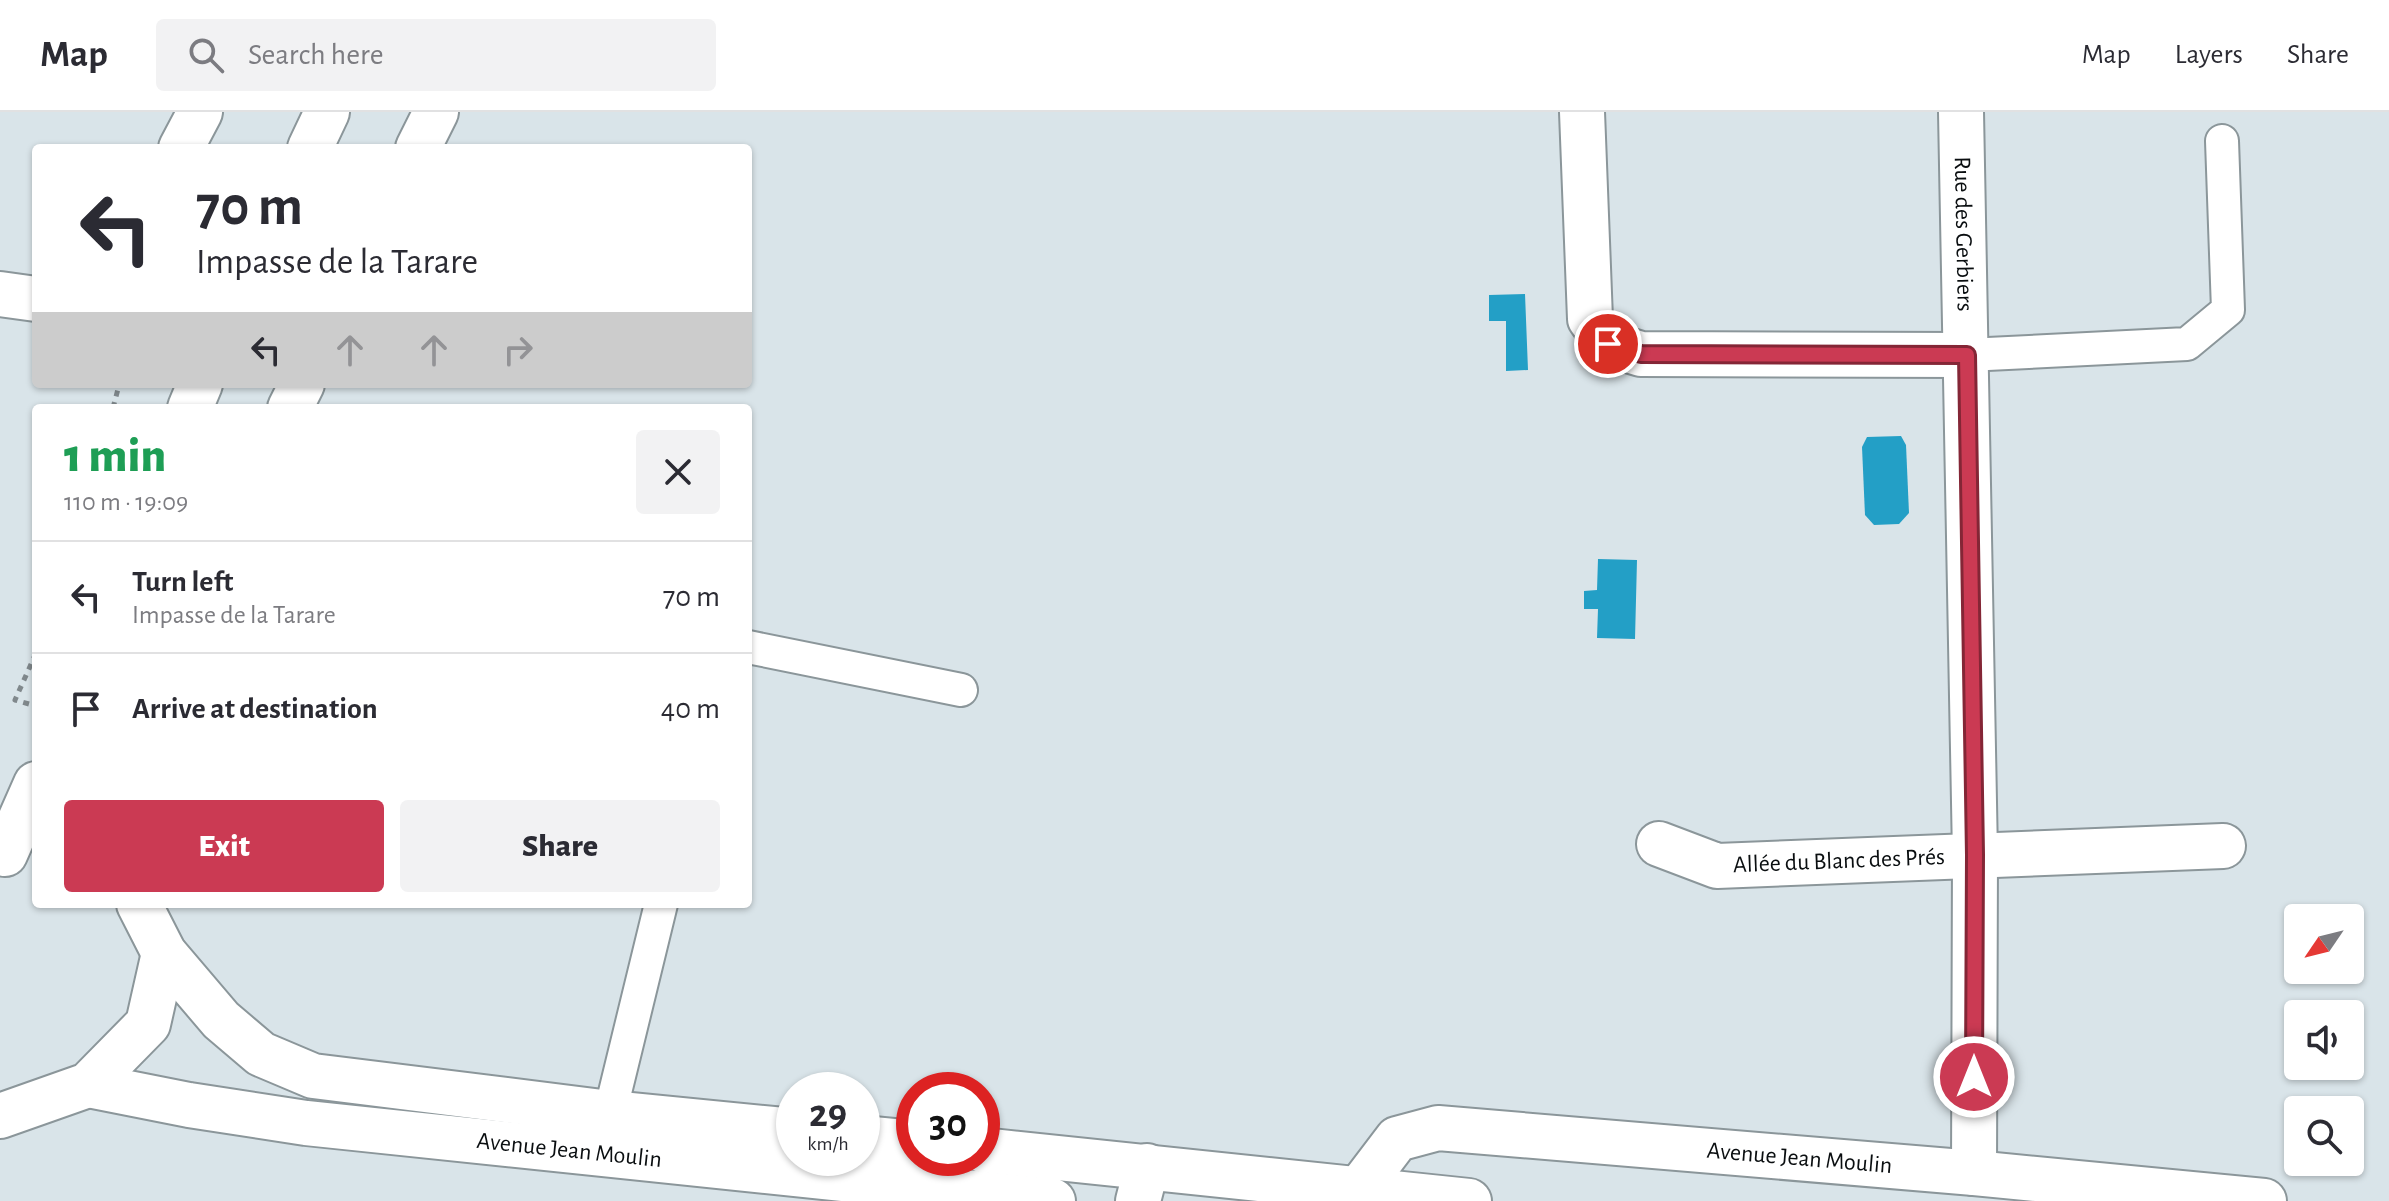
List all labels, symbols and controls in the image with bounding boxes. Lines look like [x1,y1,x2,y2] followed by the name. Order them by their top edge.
[156,19,716,91] search box
[184,33,228,77] icon: search
[40,36,108,74] text: Map
[248,40,384,70] text: Search here
[2082,41,2131,69] text: Map
[2175,41,2243,69] text: Layers
[2287,41,2349,69] text: Share
[1950,156,1977,312] street label: Rue des Gerbiers
[64,176,168,280] icon: left
[196,179,303,235] text: 70 m
[196,244,478,280] text: Impasse de la Tarare
[1574,310,1642,378] pin
[1586,322,1630,366] icon: arrive
[244,328,288,372] icon: left
[328,328,372,372] icon: ahead
[412,328,456,372] icon: ahead
[496,328,540,372] icon: right
[636,430,720,514] button: close
[64,433,166,481] text: 1 min
[64,489,188,515] text: 110 m · 19:09
[132,567,233,597] text: Turn left
[64,575,108,619] icon: left
[663,582,720,612] text: 70 m
[132,602,336,628] text: Impasse de la Tarare
[64,687,108,731] icon: arrive
[132,694,378,724] text: Arrive at destination
[661,694,720,724] text: 40 m
[64,800,384,892] button: Exit
[400,800,720,892] button: Share
[1732,845,1945,877] street label: Allée du Blanc des Prés
[2284,904,2364,984] north arrow
[2284,904,2364,1176] map controls
[2284,1000,2364,1080] button: sound
[1932,1035,2016,1119] position arrow
[896,1072,1000,1176] speed limit sign: 30
[809,1094,847,1134] text: 29
[2284,1096,2364,1176] button: search
[476,1129,663,1172] street label: Avenue Jean Moulin
[807,1134,849,1154] text: km/h
[1706,1139,1893,1178] street label: Avenue Jean Moulin

